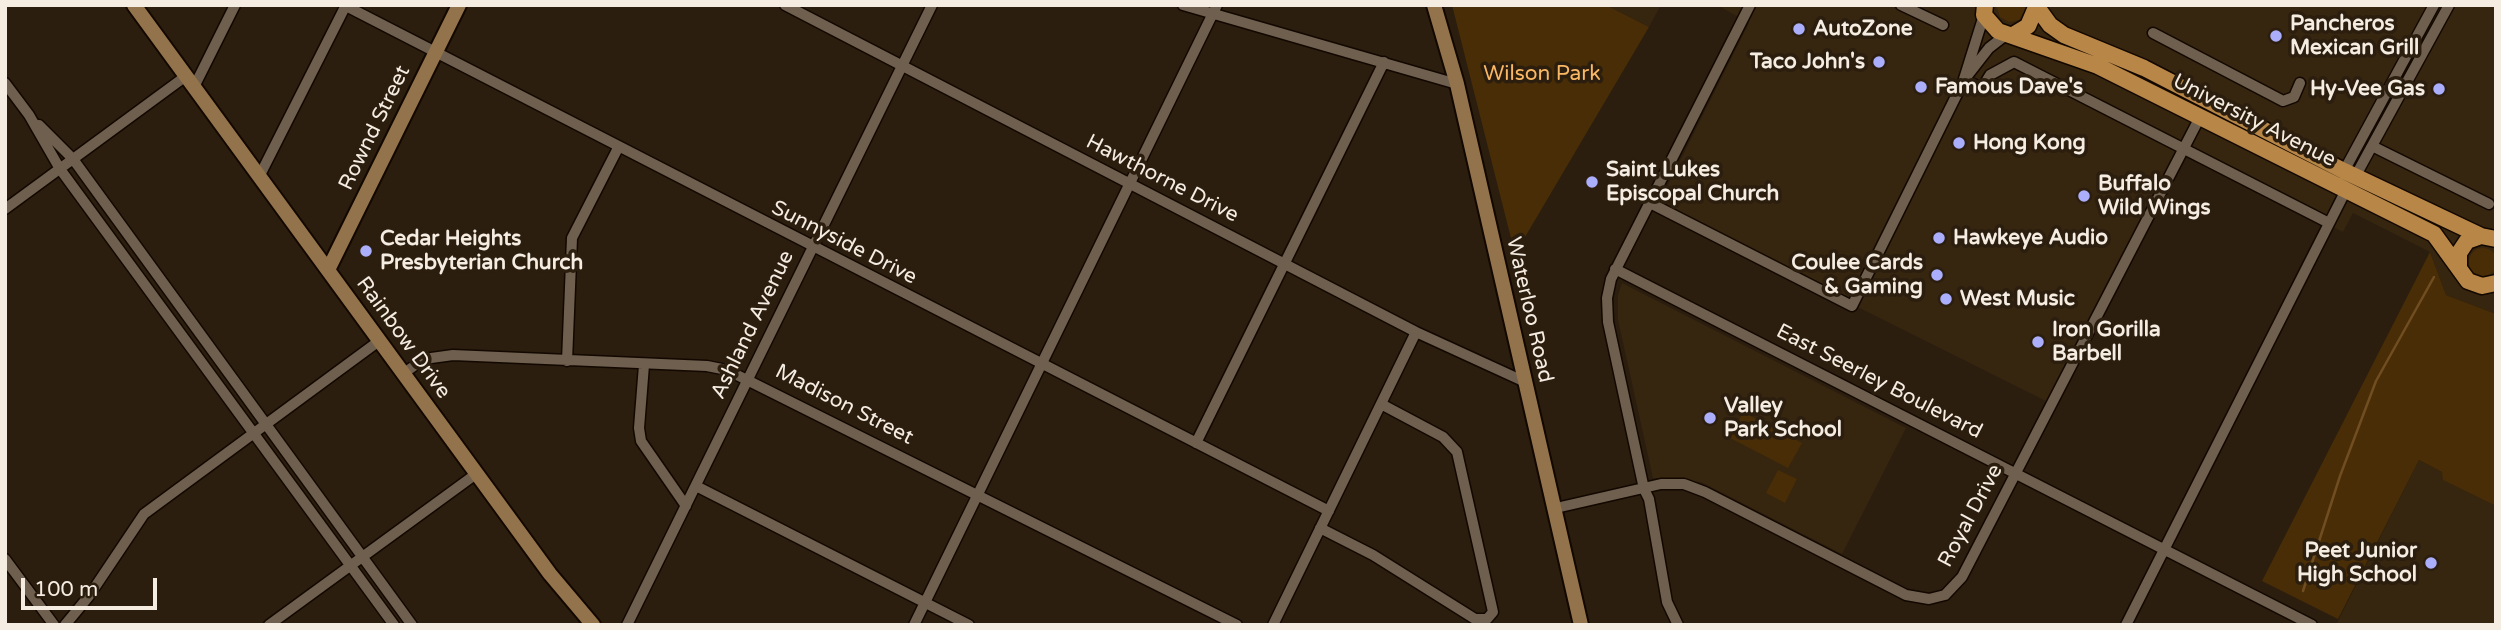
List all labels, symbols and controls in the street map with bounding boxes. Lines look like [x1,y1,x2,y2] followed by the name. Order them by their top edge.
[2290,11,2419,61] place label: Pancheros Mexican Grill
[1813,16,1913,42] place label: AutoZone
[1791,21,1807,37] marker: AutoZone
[2268,28,2284,44] marker: Pancheros Mexican Grill
[1750,49,1865,75] place label: Taco John's
[1871,54,1887,70] marker: Taco John's
[334,61,416,195] street label: Rownd Street
[1483,61,1601,87] park label: Wilson Park
[2168,69,2340,173] street label: University Avenue
[1935,74,2083,100] place label: Famous Dave's
[2310,76,2425,102] place label: Hy-Vee Gas
[1913,79,1929,95] marker: Famous Dave's
[2431,81,2447,97] marker: Hy-Vee Gas
[1081,130,1243,228] street label: Hawthorne Drive
[1973,130,2086,156] place label: Hong Kong
[1951,135,1967,151] marker: Hong Kong
[1606,157,1779,207] place label: Saint Lukes Episcopal Church
[2098,171,2211,221] place label: Buffalo Wild Wings
[1584,174,1600,190] marker: Saint Lukes Episcopal Church
[2076,188,2092,204] marker: Buffalo Wild Wings
[767,195,921,291] street label: Sunnyside Drive
[1953,225,2108,251] place label: Hawkeye Audio
[380,226,583,276] place label: Cedar Heights Presbyterian Church
[1931,230,1947,246] marker: Hawkeye Audio
[1500,235,1558,385] street label: Waterloo Road
[358,243,374,259] marker: Cedar Heights Presbyterian Church
[706,247,800,403] street label: Ashland Avenue
[1791,250,1923,300] place label: Coulee Cards & Gaming
[1929,267,1945,283] marker: Coulee Cards & Gaming
[350,272,456,404] street label: Rainbow Drive
[1960,286,2075,312] place label: West Music
[1938,291,1954,307] marker: West Music
[2052,317,2161,367] place label: Iron Gorilla Barbell
[1772,319,1986,445] street label: East Seerley Boulevard
[2030,334,2046,350] marker: Iron Gorilla Barbell
[771,359,917,451] street label: Madison Street
[1724,393,1842,443] place label: Valley Park School
[1702,410,1718,426] marker: Valley Park School
[1933,460,2009,572] street label: Royal Drive
[2297,538,2417,588] place label: Peet Junior High School
[2423,555,2439,571] marker: Peet Junior High School
[24,564,161,608] scale bar
[34,577,98,602] text: 100 m

